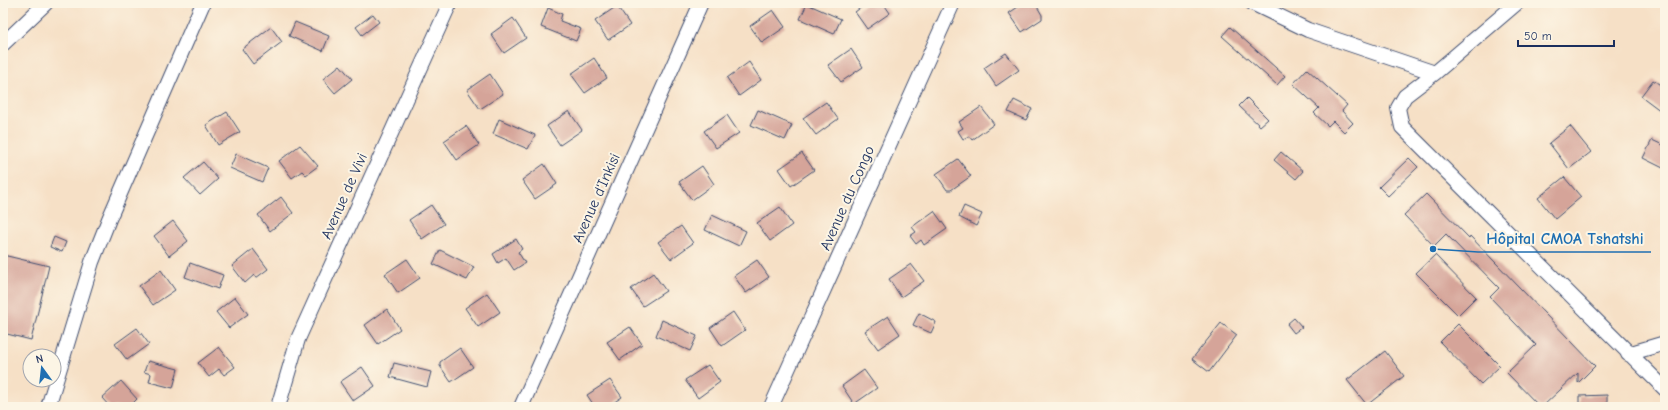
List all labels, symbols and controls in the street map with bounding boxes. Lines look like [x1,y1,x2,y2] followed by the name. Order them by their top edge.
[1518,22,1614,48] scale bar
[1524,29,1552,43] text: 50 m
[816,143,878,253] street label: Avenue du Congo
[317,150,371,242] street label: Avenue de Vivi
[568,150,624,246] street label: Avenue d'Inkisi
[1478,224,1651,252] callout: Hôpital CMOA Tshatshi
[1486,230,1644,248] text: Hôpital CMOA Tshatshi
[22,348,62,388] north arrow
[34,352,45,366] text: N

